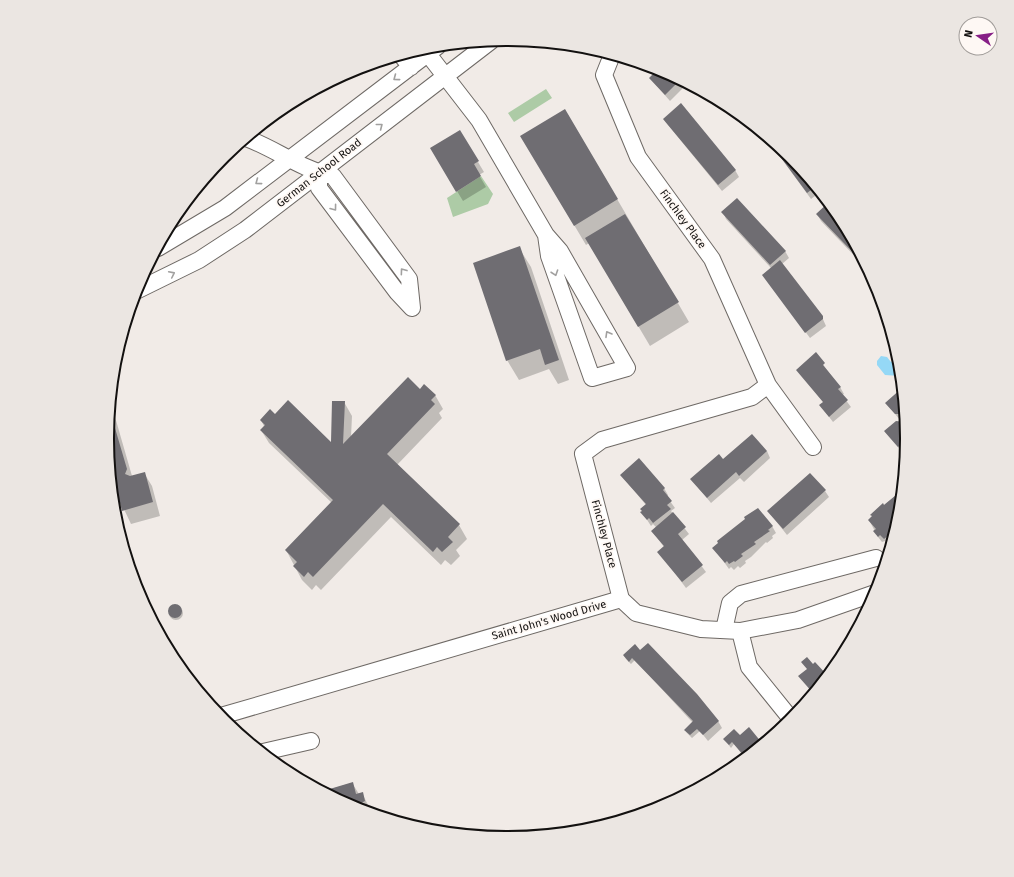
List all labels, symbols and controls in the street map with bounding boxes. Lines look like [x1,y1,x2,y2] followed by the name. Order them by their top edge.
[958,16,998,56] north arrow
[962,29,976,39] text: N
[394,73,401,80] one-way arrow
[375,124,382,131] one-way arrow
[274,136,364,210] street label: German School Road
[256,178,263,185] one-way arrow
[657,187,709,251] street label: Finchley Place
[329,203,336,210] one-way arrow
[400,268,408,275] one-way arrow
[550,270,559,277] one-way arrow
[168,272,175,279] one-way arrow
[605,331,612,339] one-way arrow
[589,498,619,570] street label: Finchley Place
[490,597,608,643] street label: Saint John's Wood Drive

